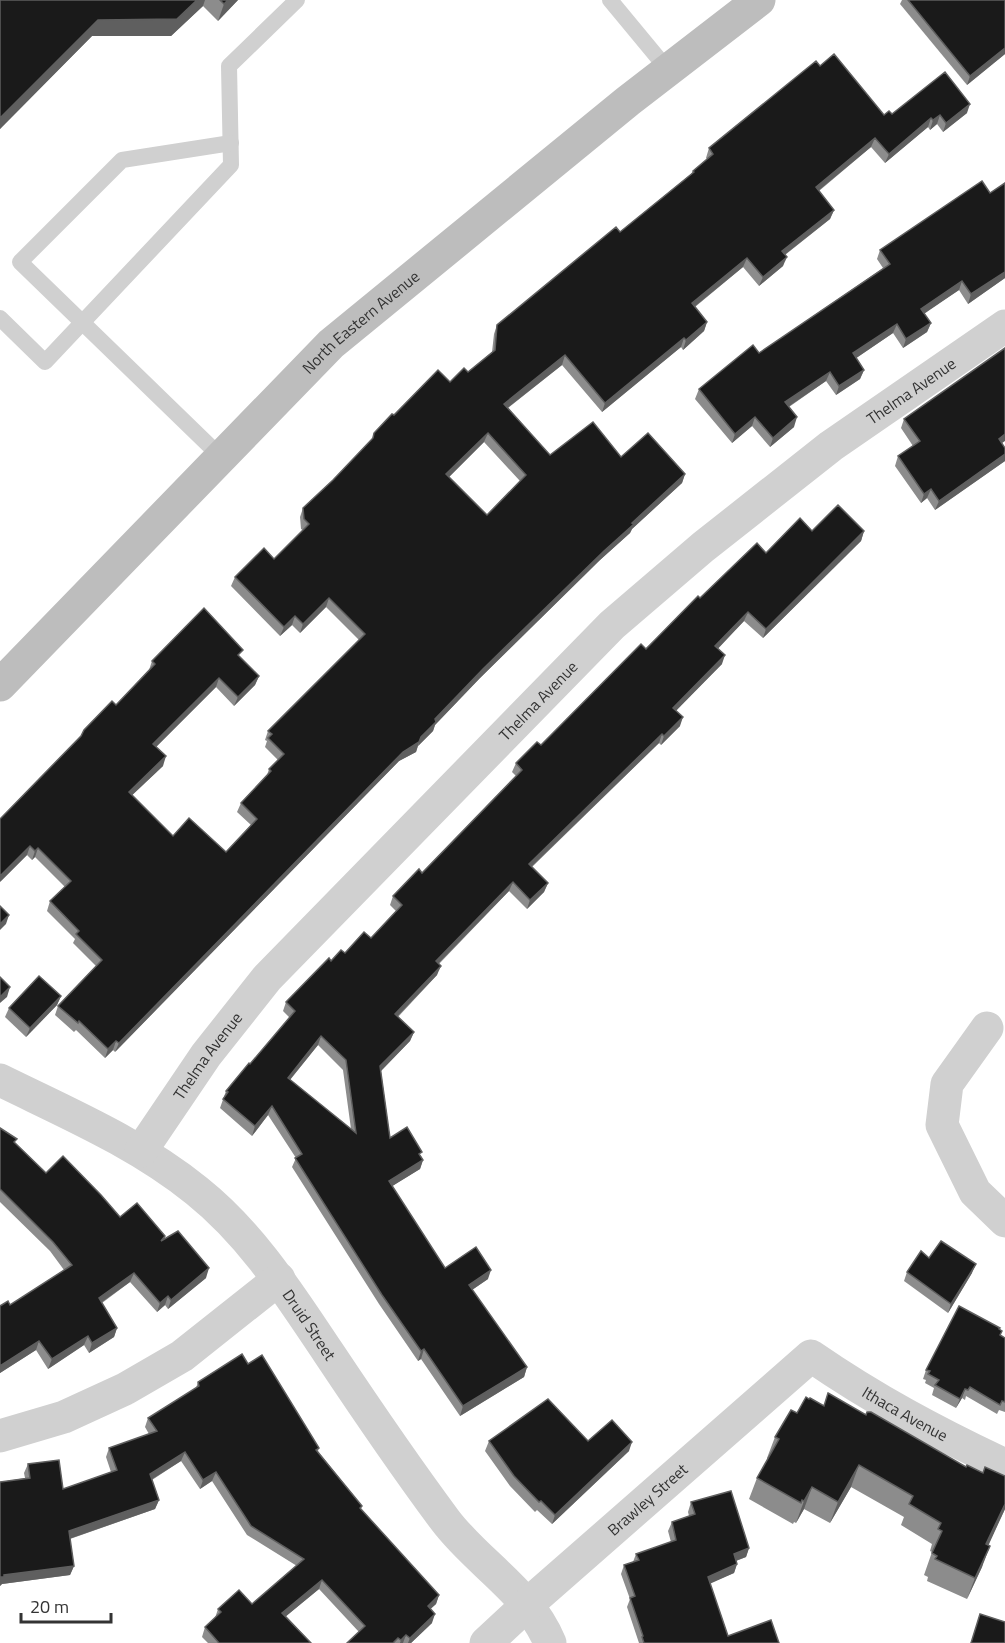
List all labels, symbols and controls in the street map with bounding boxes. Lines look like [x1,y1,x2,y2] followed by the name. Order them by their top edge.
[296,264,424,379] street label: North Eastern Avenue
[862,351,961,430] street label: Thelma Avenue
[493,655,583,746] street label: Thelma Avenue
[167,1007,248,1105] street label: Thelma Avenue
[277,1284,342,1365] street label: Druid Street
[858,1380,952,1447] street label: Ithaca Avenue
[602,1457,693,1541] street label: Brawley Street
[21,1586,111,1624] scale bar
[30,1593,69,1620] text: 20 m

